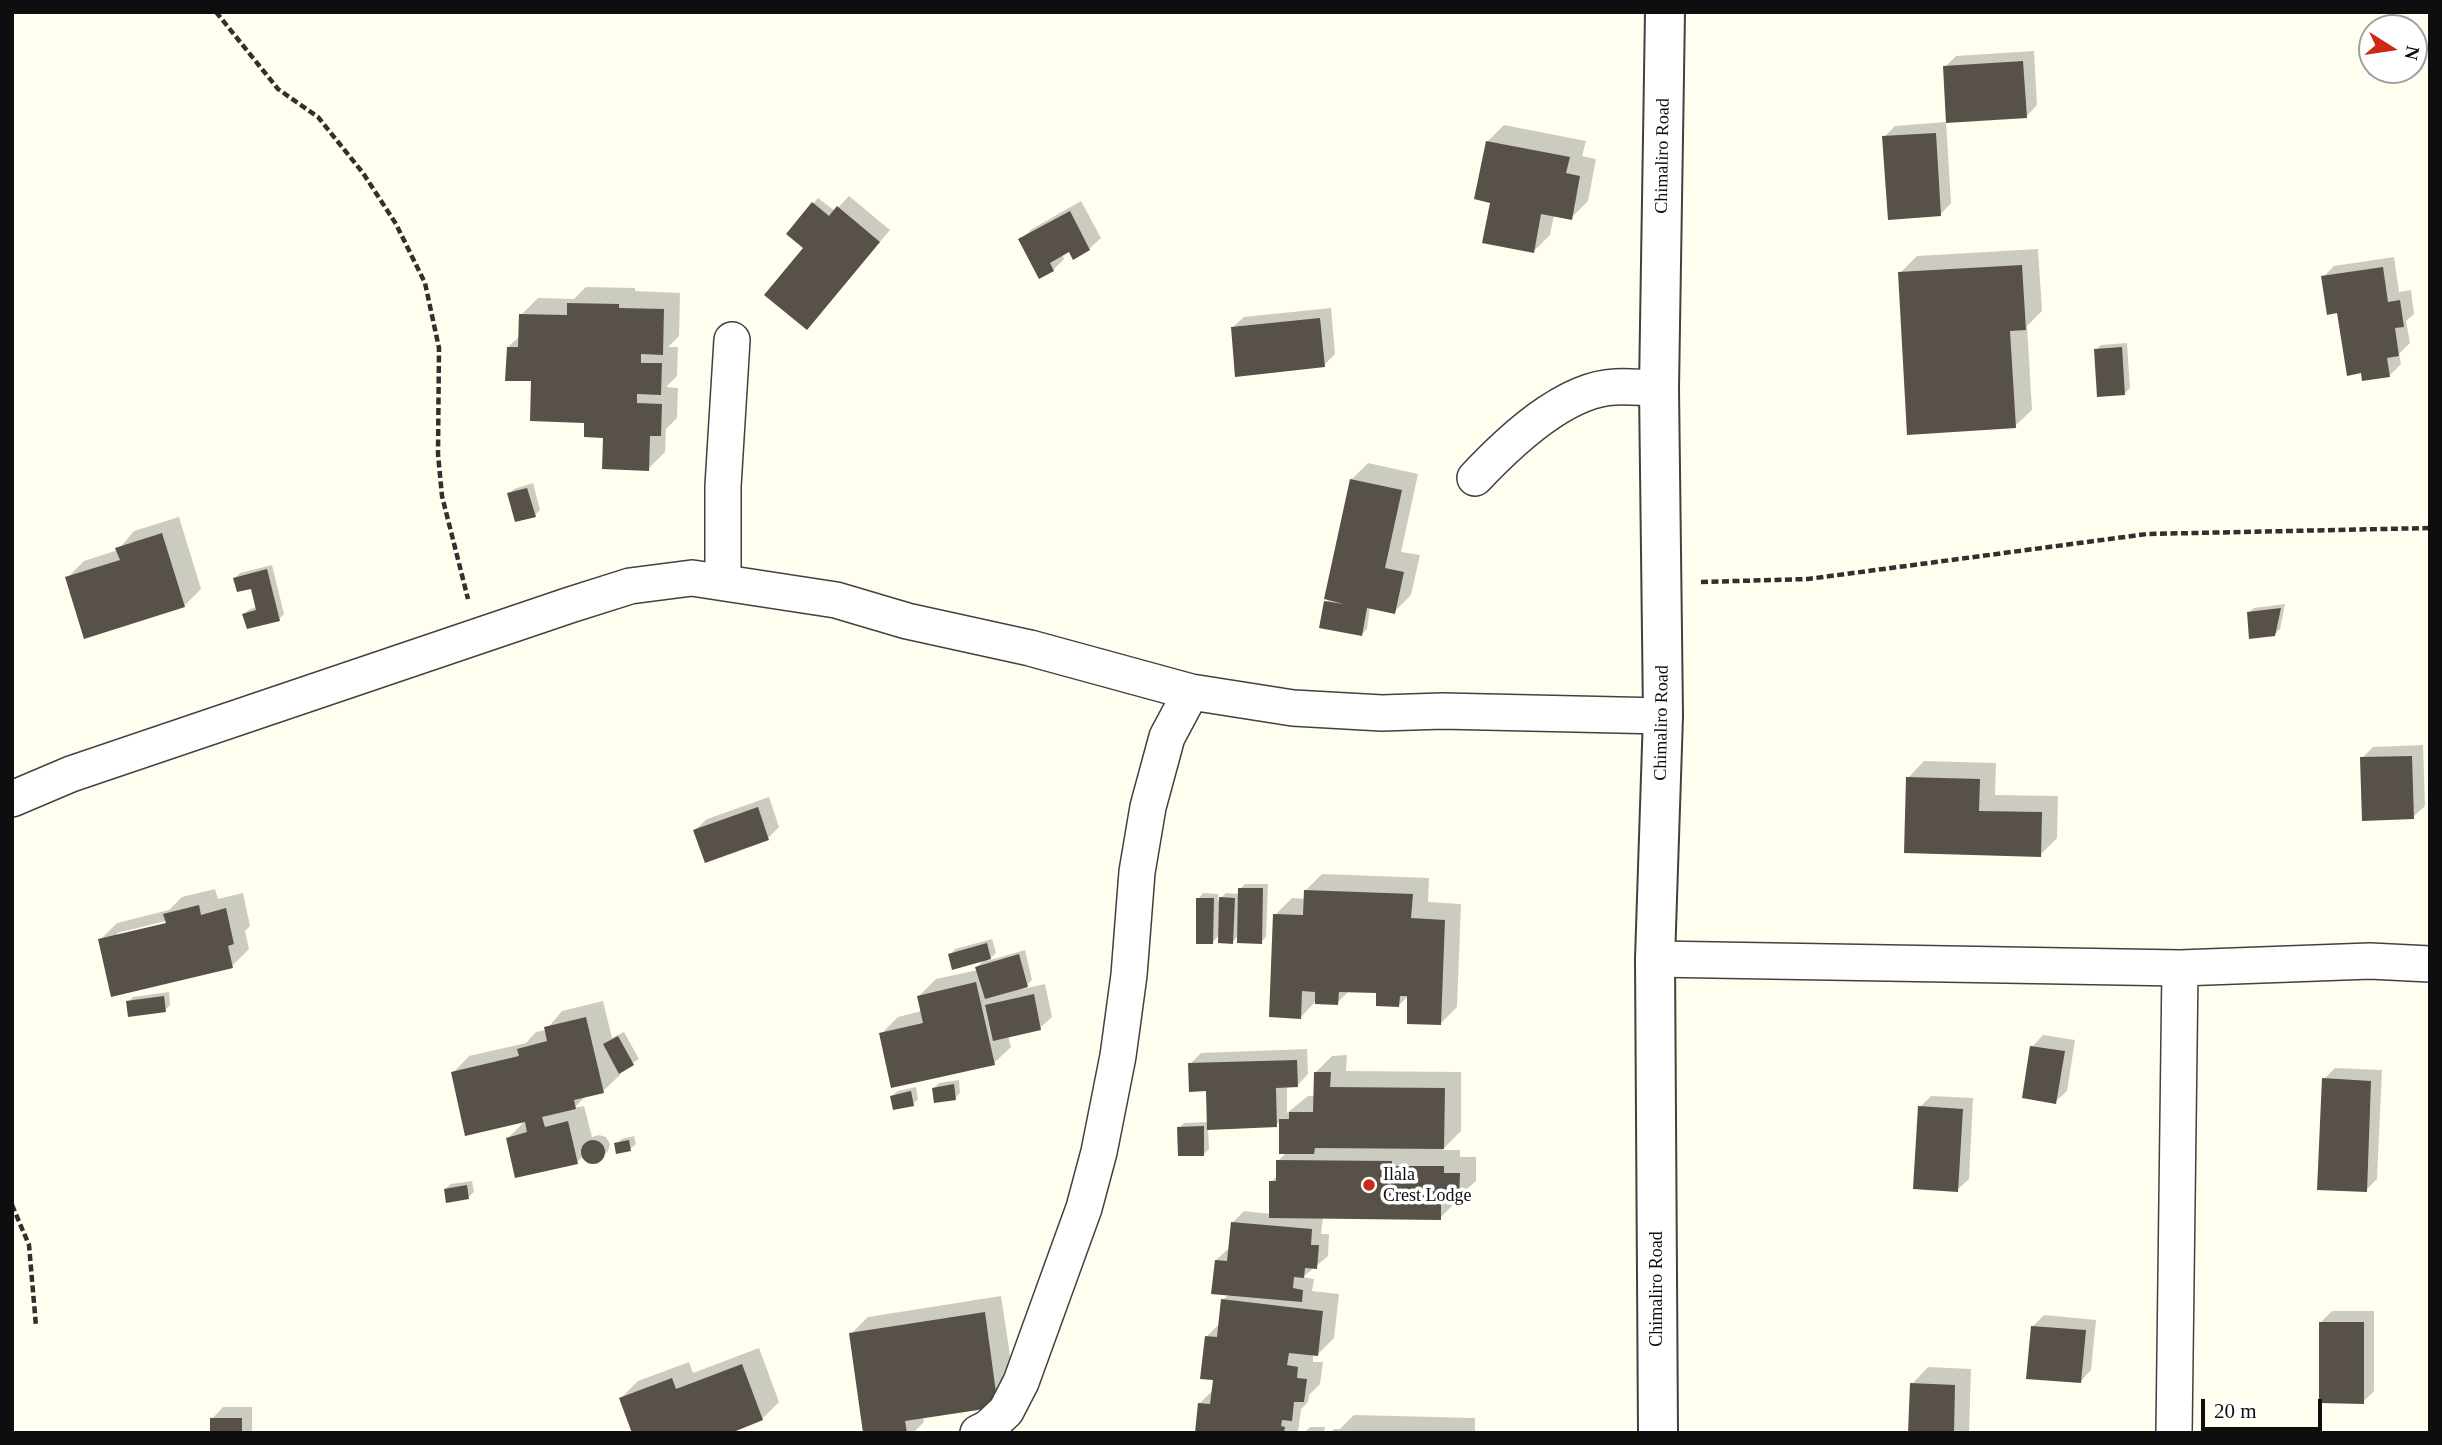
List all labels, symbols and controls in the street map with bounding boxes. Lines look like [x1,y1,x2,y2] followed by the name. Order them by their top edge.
[2358,14,2428,84] north arrow
[2400,44,2424,62] text: N
[1651,98,1675,214] street label: Chimaliro Road
[1650,665,1674,781] street label: Chimaliro Road
[1383,1164,1471,1206] place label: Ilala Crest Lodge
[1361,1177,1377,1193] marker: Ilala Crest Lodge
[1646,1231,1668,1347] street label: Chimaliro Road
[2204,1386,2325,1430] scale bar
[2214,1399,2257,1423] text: 20 m

